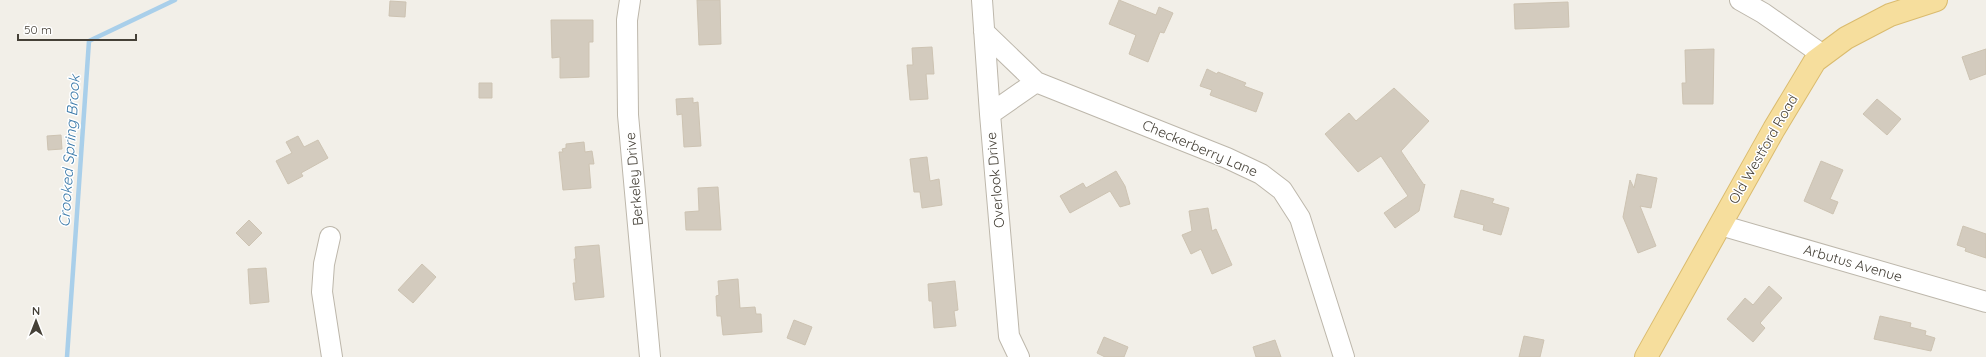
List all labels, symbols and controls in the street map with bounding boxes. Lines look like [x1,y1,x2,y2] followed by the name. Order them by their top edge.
[18,16,136,42] scale bar
[24,22,52,37] text: 50 m
[54,72,84,228] water label: Crooked Spring Brook
[1724,91,1802,207] street label: Old Westford Road
[1140,116,1260,180] street label: Checkerberry Lane
[621,131,647,227] street label: Berkeley Drive
[982,131,1008,229] street label: Overlook Drive
[1802,240,1905,286] street label: Arbutus Avenue
[16,301,56,341] north arrow
[32,304,40,318] text: N

